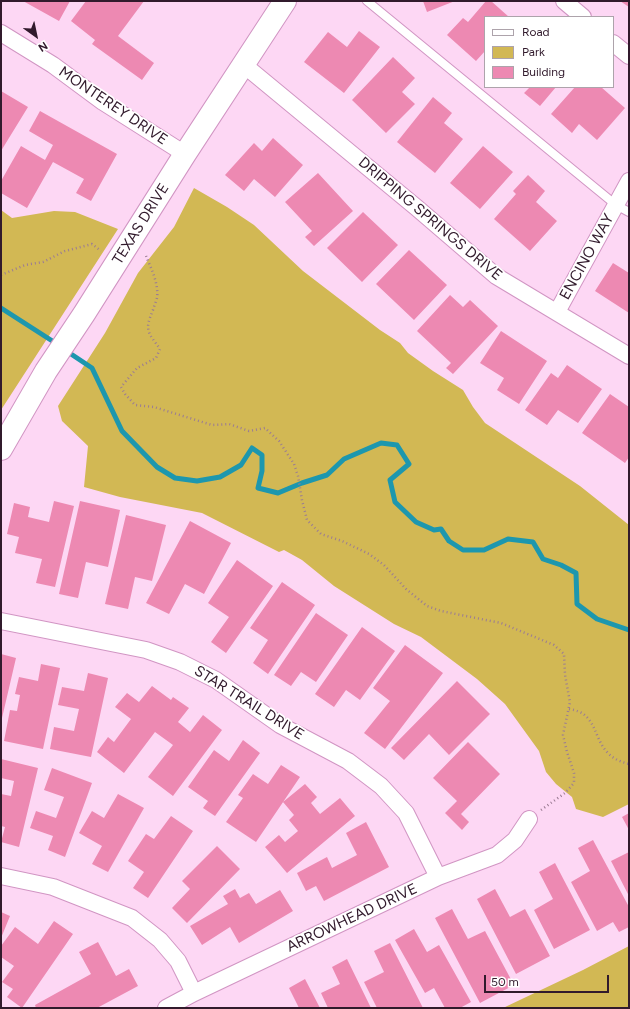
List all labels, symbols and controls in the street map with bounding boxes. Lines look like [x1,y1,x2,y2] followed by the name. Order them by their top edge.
[16,16,56,56] north arrow
[484,16,614,88] legend
[522,25,550,39] text: Road
[36,39,50,54] text: N
[522,45,545,59] text: Park
[55,63,171,149] street label: MONTEREY DRIVE
[522,65,565,79] text: Building
[354,154,506,284] street label: DRIPPING SPRINGS DRIVE
[109,180,173,268] street label: TEXAS DRIVE
[556,211,618,303] street label: ENCINO WAY
[191,662,307,744] street label: STAR TRAIL DRIVE
[284,880,420,956] street label: ARROWHEAD DRIVE
[486,967,611,993] scale bar
[491,975,519,989] text: 50 m

